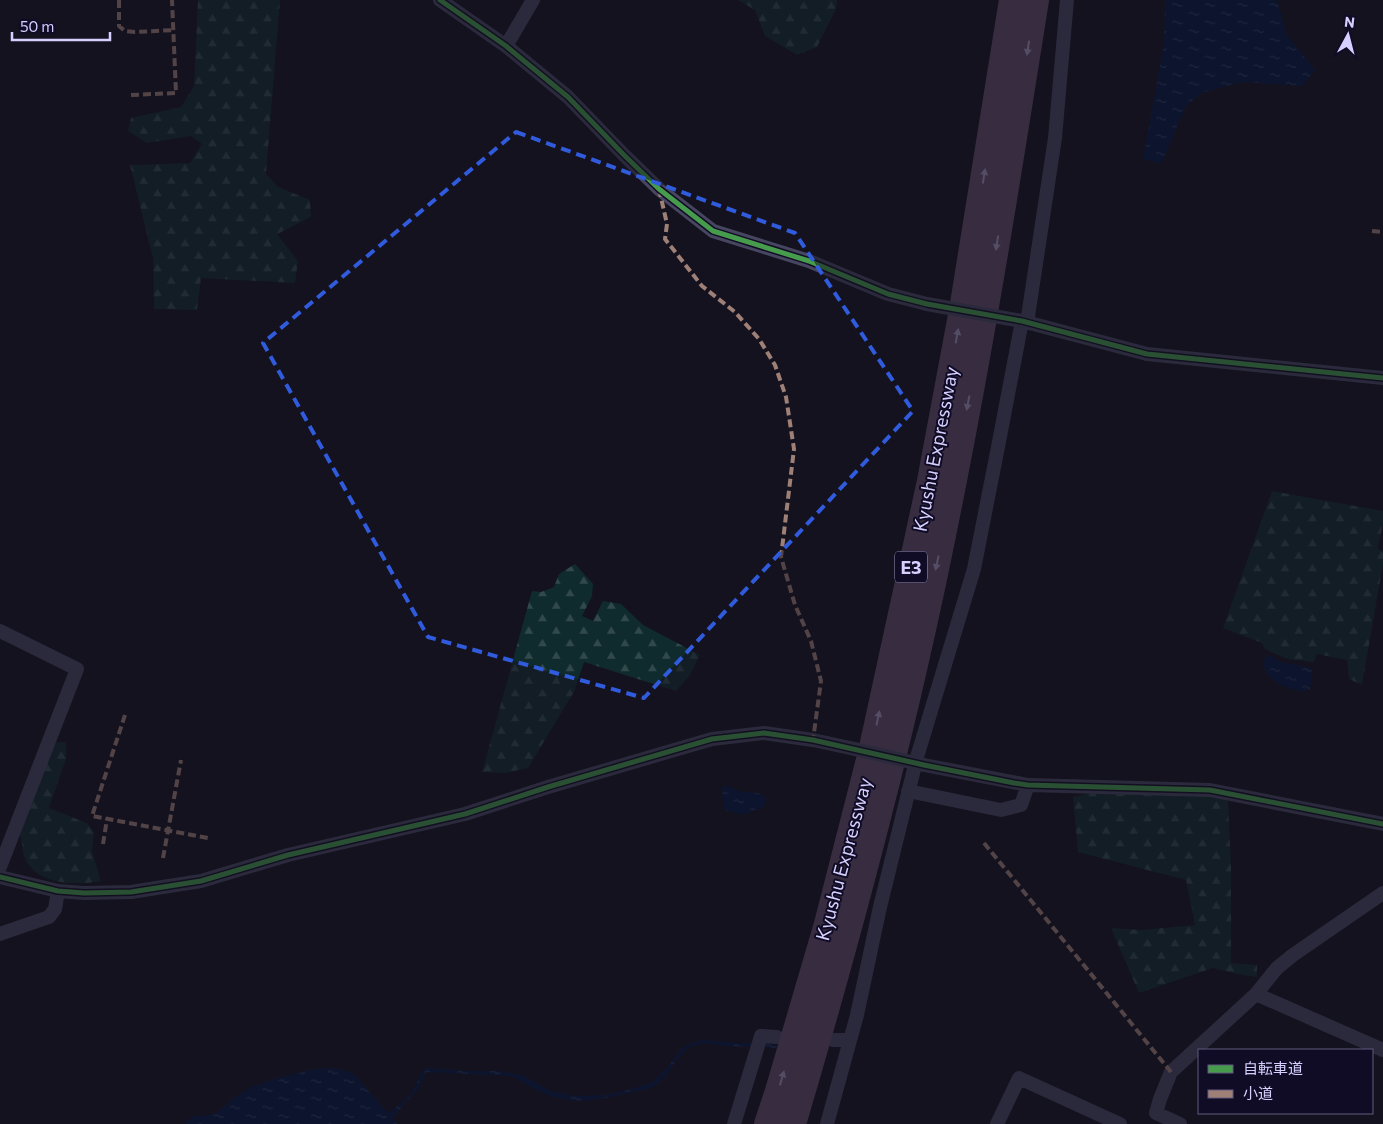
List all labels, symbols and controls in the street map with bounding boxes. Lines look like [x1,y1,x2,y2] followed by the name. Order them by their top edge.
[12,10,110,42] scale bar
[1323,10,1373,60] north arrow
[1343,13,1356,31] text: N
[20,17,54,35] text: 50 m
[1024,40,1032,56] one-way arrow
[980,167,988,183] one-way arrow
[993,235,1001,251] one-way arrow
[953,328,961,344] one-way arrow
[908,364,962,534] street label: Kyushu Expressway
[964,395,972,411] one-way arrow
[895,552,927,582] road number: E3
[933,555,941,570] one-way arrow
[874,710,882,726] one-way arrow
[810,775,876,943] street label: Kyushu Expressway
[1198,1049,1373,1114] legend
[1243,1059,1303,1077] text: 自転車道
[779,1070,787,1085] one-way arrow
[1243,1084,1273,1102] text: 小道

